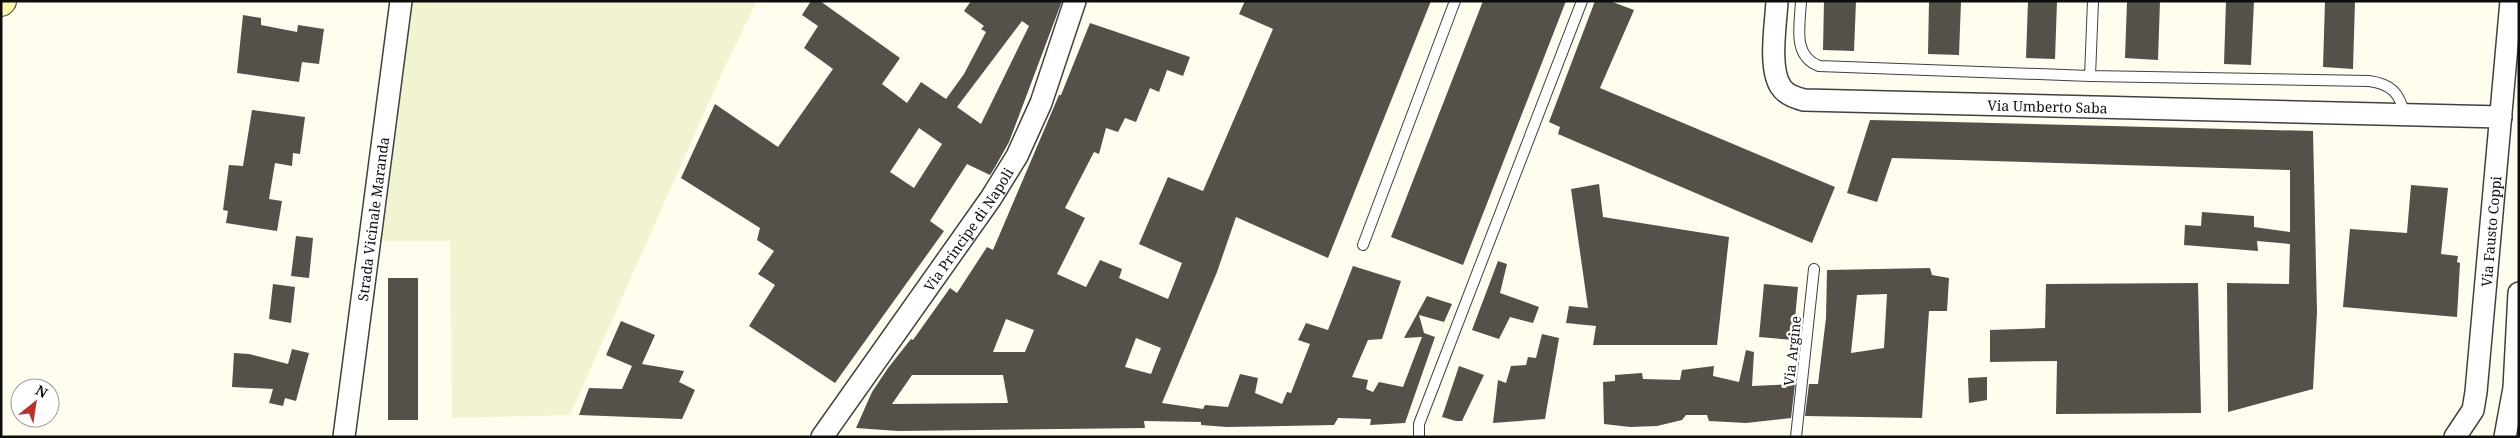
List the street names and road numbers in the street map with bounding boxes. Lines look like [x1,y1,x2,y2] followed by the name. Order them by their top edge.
[1987,95,2108,117] street label: Via Umberto Saba
[352,136,393,302] street label: Strada Vicinale Maranda
[919,163,1017,295] street label: Via Principe di Napoli
[2476,175,2505,288] street label: Via Fausto Coppi
[1779,315,1805,387] street label: Via Argine

